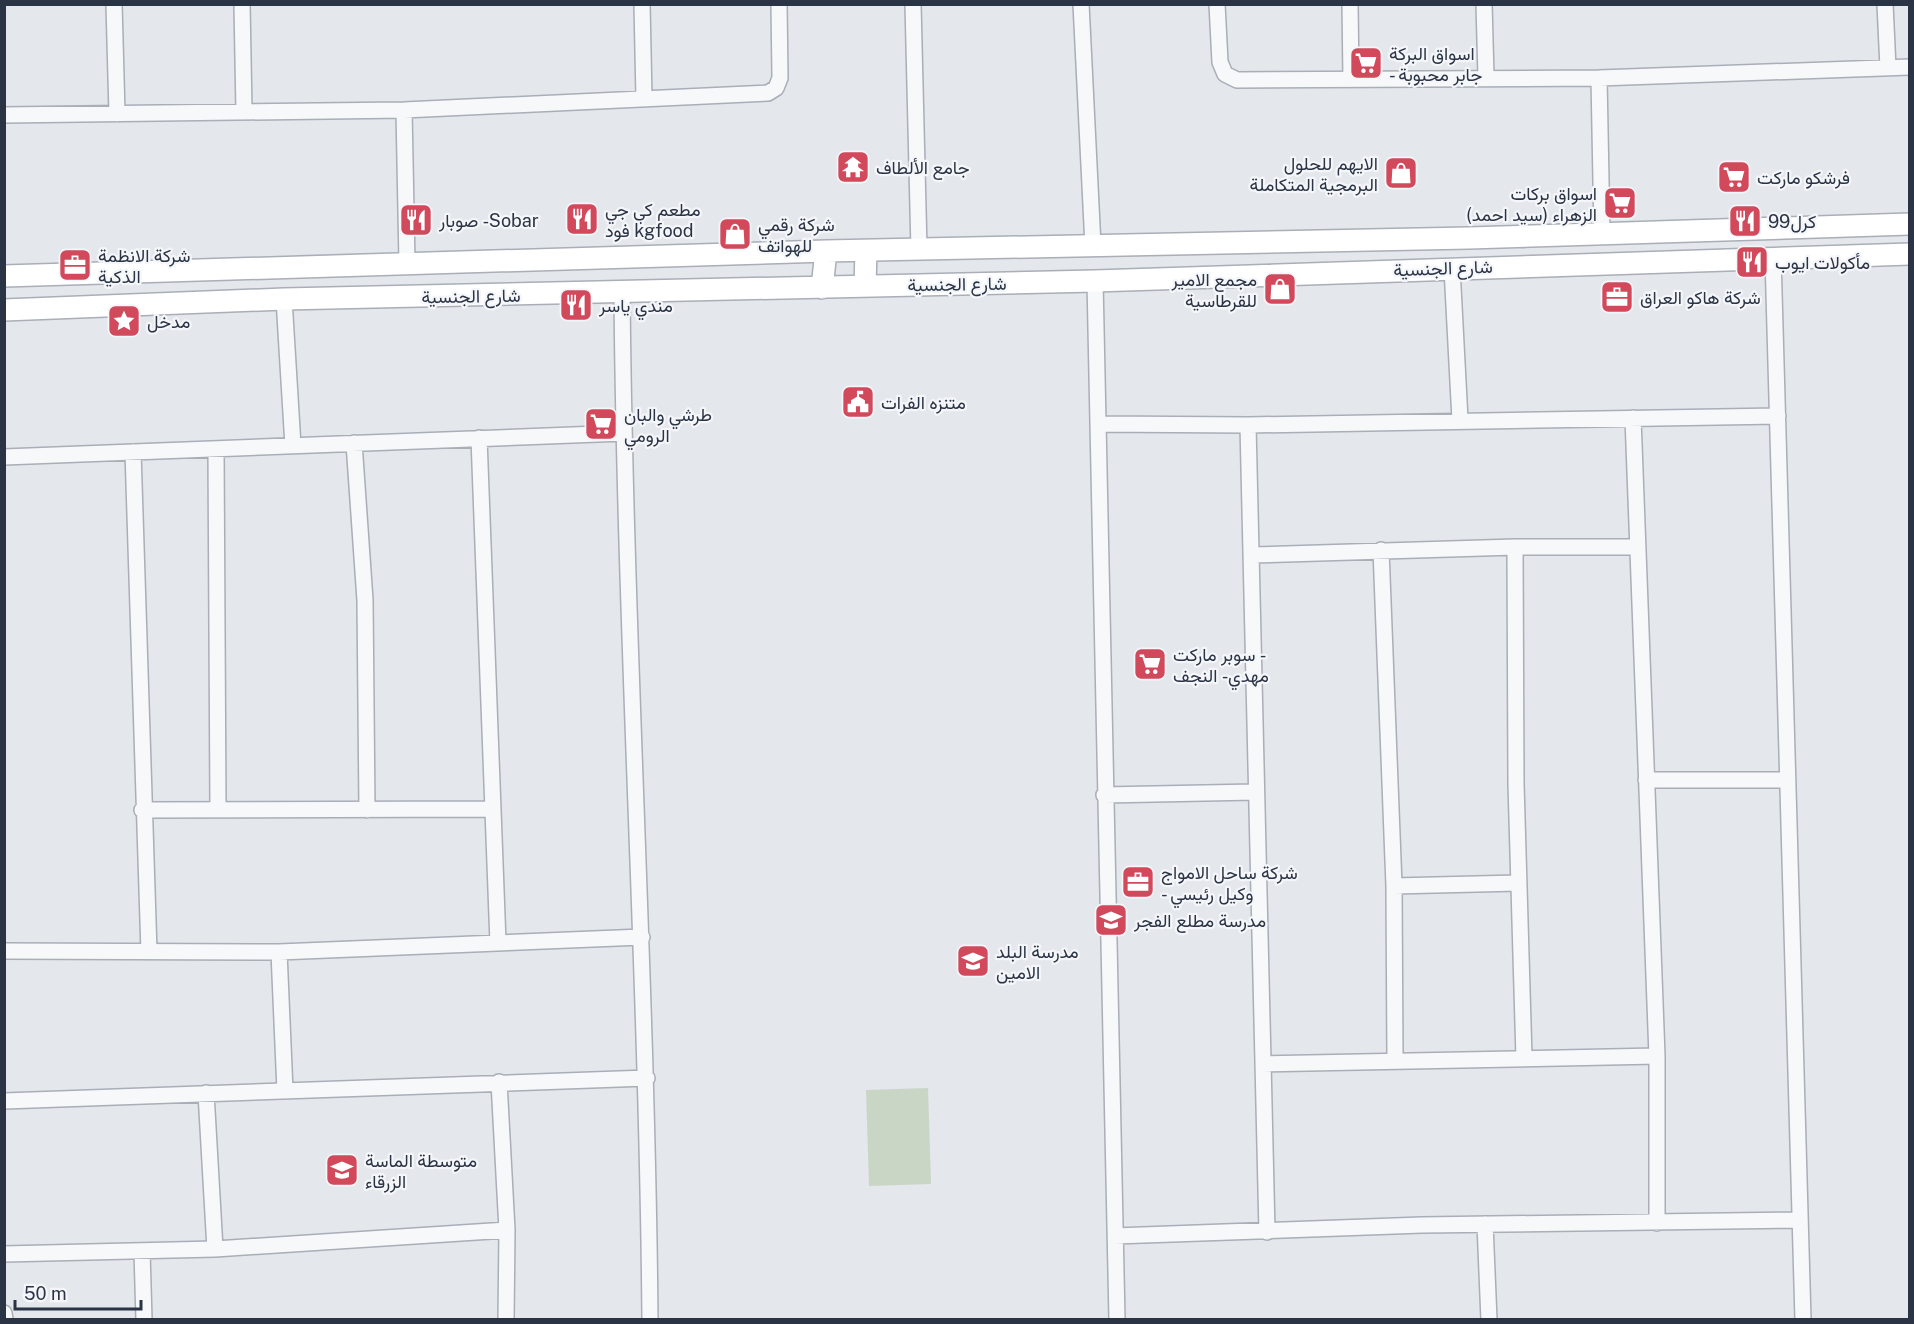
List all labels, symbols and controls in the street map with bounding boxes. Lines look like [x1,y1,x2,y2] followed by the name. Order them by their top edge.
[1389,43,1482,86] place label: اسواق البركة - جابر محبوبة
[1348,45,1384,81] supermarket icon: اسواق البركة - جابر محبوبة
[835,149,871,185] temple icon: جامع الألطاف
[1250,153,1378,196] place label: الايهم للحلول البرمجية المتكاملة
[1383,155,1419,191] shop icon: الايهم للحلول البرمجية المتكاملة
[876,157,970,180] place label: جامع الألطاف
[1716,159,1752,195] supermarket icon: فرشكو ماركت
[1757,167,1850,189] place label: فرشكو ماركت
[1466,183,1597,226] place label: اسواق بركات الزهراء (سيد احمد)
[1602,185,1638,221] supermarket icon: اسواق بركات الزهراء (سيد احمد)
[605,199,701,242] place label: مطعم کي جي فود kgfood
[564,201,600,237] restaurant icon: مطعم کي جي فود kgfood
[398,202,434,238] restaurant icon: صوبار - Sobar
[1727,203,1763,239] restaurant icon: كرل99
[438,210,539,232] place label: صوبار - Sobar
[1768,211,1816,233] place label: كرل99
[758,214,835,257] place label: شركة رقمي للهواتف
[717,216,753,252] shop icon: شركة رقمي للهواتف
[1734,244,1770,280] restaurant icon: مأكولات ايوب
[98,245,191,287] place label: شركة الانظمة الذكية
[57,247,93,283] office icon: شركة الانظمة الذكية
[1775,252,1870,274] place label: مأكولات ايوب
[1393,256,1493,282] street label: شارع الجنسية
[1171,269,1257,312] place label: مجمع الامير للقرطاسية
[1262,271,1298,307] shop icon: مجمع الامير للقرطاسية
[907,273,1007,297] street label: شارع الجنسية
[1599,279,1635,315] office icon: شركة هاكو العراق
[421,285,521,309] street label: شارع الجنسية
[558,287,594,323] restaurant icon: مندي ياسر
[1640,287,1761,309] place label: شركة هاكو العراق
[598,295,673,321] place label: مندي ياسر
[106,303,142,339] place icon: مدخل
[147,311,190,333] place label: مدخل
[840,384,876,420] public building icon: متنزه الفرات
[881,392,966,414] place label: متنزه الفرات
[624,404,712,451] place label: طرشي والبان الرومي
[583,406,619,442] supermarket icon: طرشي والبان الرومي
[1173,644,1269,691] place label: سوبر ماركت - مهدي - النجف
[1132,646,1168,682] supermarket icon: سوبر ماركت - مهدي - النجف
[1161,862,1298,909] place label: شركة ساحل الامواج - وكيل رئيسي
[1120,864,1156,900] office icon: شركة ساحل الامواج - وكيل رئيسي
[1093,902,1129,938] school or university icon: مدرسة مطلع الفجر
[1133,910,1266,933] place label: مدرسة مطلع الفجر
[996,941,1079,984] place label: مدرسة البلد الامين
[955,943,991,979] school or university icon: مدرسة البلد الامين
[365,1150,477,1193] place label: متوسطة الماسة الزرقاء
[324,1152,360,1188] school or university icon: متوسطة الماسة الزرقاء
[15,1273,141,1311] scale bar
[24,1283,67,1304] text: 50 m

